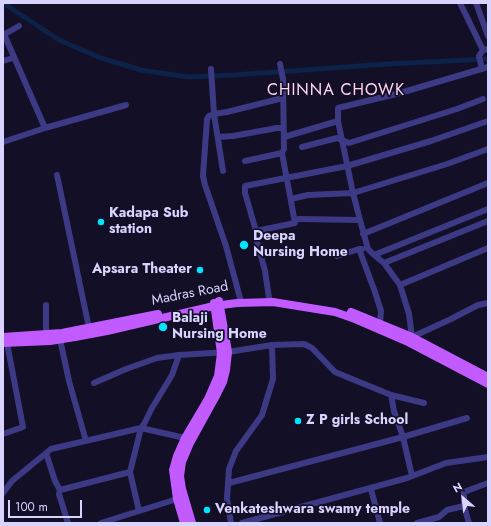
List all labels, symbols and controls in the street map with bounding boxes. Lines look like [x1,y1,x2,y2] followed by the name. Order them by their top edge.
[267,81,405,101] district label: CHINNA CHOWK
[109,206,188,238] place label: Kadapa Sub station
[96,217,106,227] marker: Kadapa Sub station
[253,229,348,262] place label: Deepa Nursing Home
[238,239,250,251] marker: Deepa Nursing Home
[92,262,192,278] place label: Apsara Theater
[195,265,205,275] marker: Apsara Theater
[150,278,230,310] street label: Madras Road
[172,311,267,344] place label: Balaji Nursing Home
[157,321,169,333] marker: Balaji Nursing Home
[306,413,408,429] place label: Z P girls School
[293,416,303,426] marker: Z P girls School
[443,478,483,518] north arrow
[450,478,465,497] text: N
[10,492,84,518] scale bar
[15,498,48,516] text: 100 m
[215,502,410,518] place label: Venkateshwara swamy temple
[202,505,212,515] marker: Venkateshwara swamy temple

